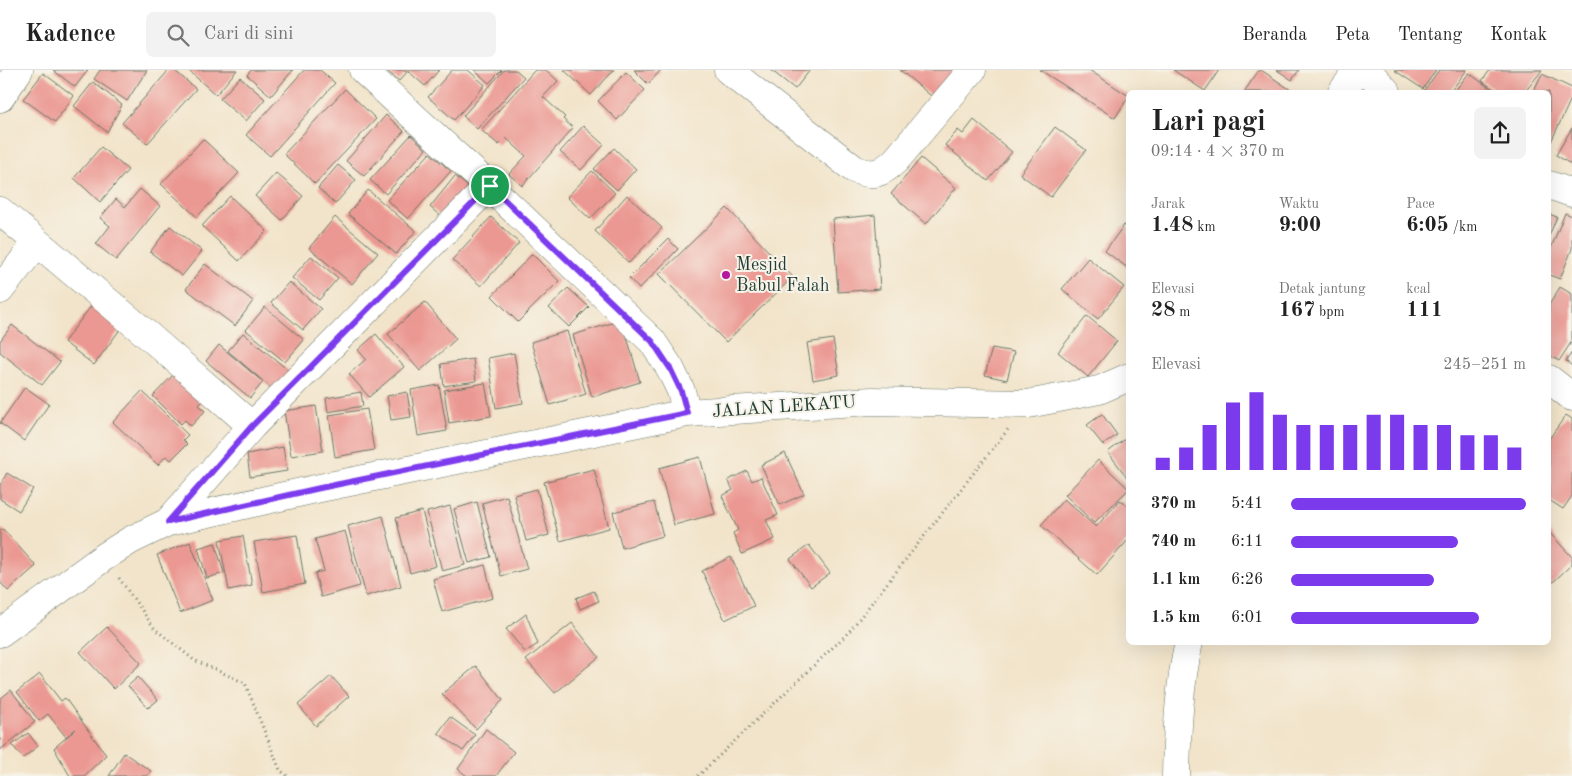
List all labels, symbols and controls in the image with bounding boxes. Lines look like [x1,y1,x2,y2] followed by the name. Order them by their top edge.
[146,12,496,57] search box
[164,21,192,49] icon: search
[25,23,116,47] text: Kadence
[204,25,293,44] text: Cari di sini
[1242,26,1307,44] text: Beranda
[1335,26,1370,44] text: Peta
[1398,26,1462,44] text: Tentang
[1490,26,1547,44] text: Kontak
[1474,107,1526,159] button: share
[1151,109,1266,137] text: Lari pagi
[1151,144,1284,160] text: 09:14 · 4 × 370 m
[469,165,511,207] pin
[476,172,504,200] icon: arrive
[1151,197,1185,211] text: Jarak
[1279,197,1319,211] text: Waktu
[1406,197,1435,211] text: Pace
[1151,215,1193,236] text: 1.48
[1279,215,1321,236] text: 9:00
[1406,215,1449,236] text: 6:05
[1193,220,1216,234] text: km
[1449,220,1477,234] text: /km
[736,256,830,295] place label: Mesjid Babul Falah
[720,269,732,281] marker: Mesjid Babul Falah
[1151,282,1195,296] text: Elevasi
[1279,282,1365,296] text: Detak jantung
[1406,282,1430,296] text: kcal
[1151,300,1175,321] text: 28
[1279,300,1315,321] text: 167
[1406,300,1443,321] text: 111
[1175,305,1190,319] text: m
[1315,305,1345,319] text: bpm
[1151,357,1201,373] text: Elevasi
[1443,357,1526,373] text: 245–251 m
[711,393,857,421] street label: JALAN LEKATU
[1151,496,1196,512] text: 370 m
[1231,496,1263,512] text: 5:41
[1151,534,1196,550] text: 740 m
[1231,534,1263,550] text: 6:11
[1151,572,1200,588] text: 1.1 km
[1231,572,1263,588] text: 6:26
[1151,610,1200,626] text: 1.5 km
[1231,610,1263,626] text: 6:01

